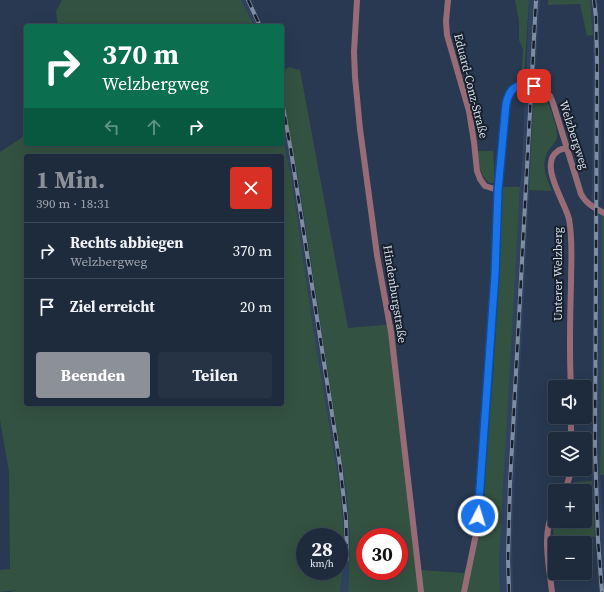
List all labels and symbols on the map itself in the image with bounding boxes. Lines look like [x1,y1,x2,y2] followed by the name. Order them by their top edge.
[450,32,492,140] street label: Eduard-Conz-Straße
[517,69,551,103] pin
[555,99,593,171] street label: Welzbergweg
[550,227,566,321] street label: Unterer Welzberg
[379,244,411,344] street label: Hindenburgstraße
[457,495,499,537] position arrow
[356,528,408,580] speed limit sign: 30

